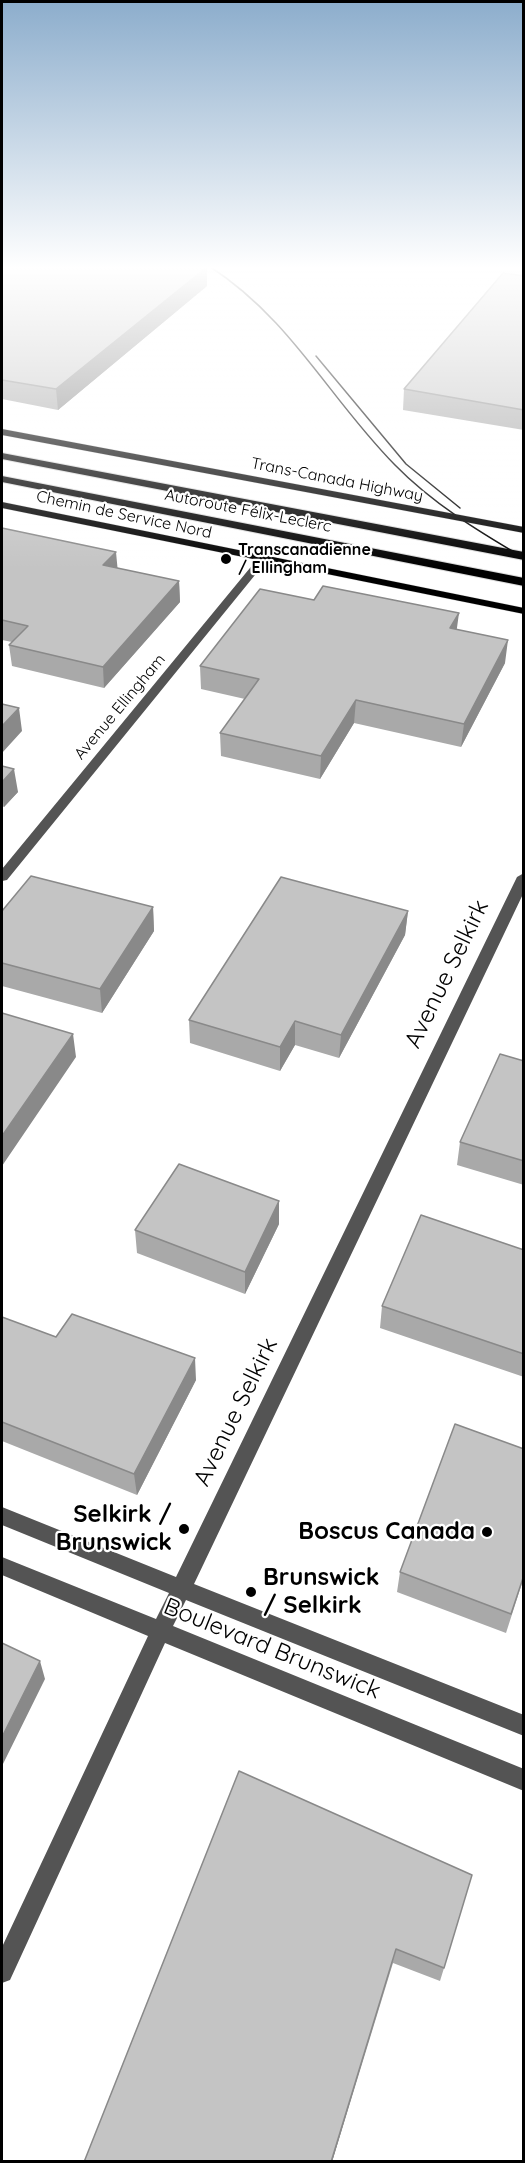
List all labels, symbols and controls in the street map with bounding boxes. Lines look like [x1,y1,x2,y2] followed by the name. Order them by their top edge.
[249,454,425,506] street label: Trans-Canada Highway
[163,485,333,537] street label: Autoroute Félix-Leclerc
[35,487,213,543] street label: Chemin de Service Nord
[238,540,371,578] place label: Transcanadienne / Ellingham
[219,552,233,566] marker: Transcanadienne / Ellingham
[70,650,170,764] street label: Avenue Ellingham
[399,895,495,1053] street label: Avenue Selkirk
[188,1333,284,1491] street label: Avenue Selkirk
[56,1501,172,1557] place label: Selkirk / Brunswick
[298,1518,475,1546] place label: Boscus Canada
[177,1522,191,1536] marker: Selkirk / Brunswick
[480,1525,494,1539] marker: Boscus Canada
[263,1564,379,1620] place label: Brunswick / Selkirk
[244,1585,258,1599] marker: Brunswick / Selkirk
[159,1592,385,1706] street label: Boulevard Brunswick

